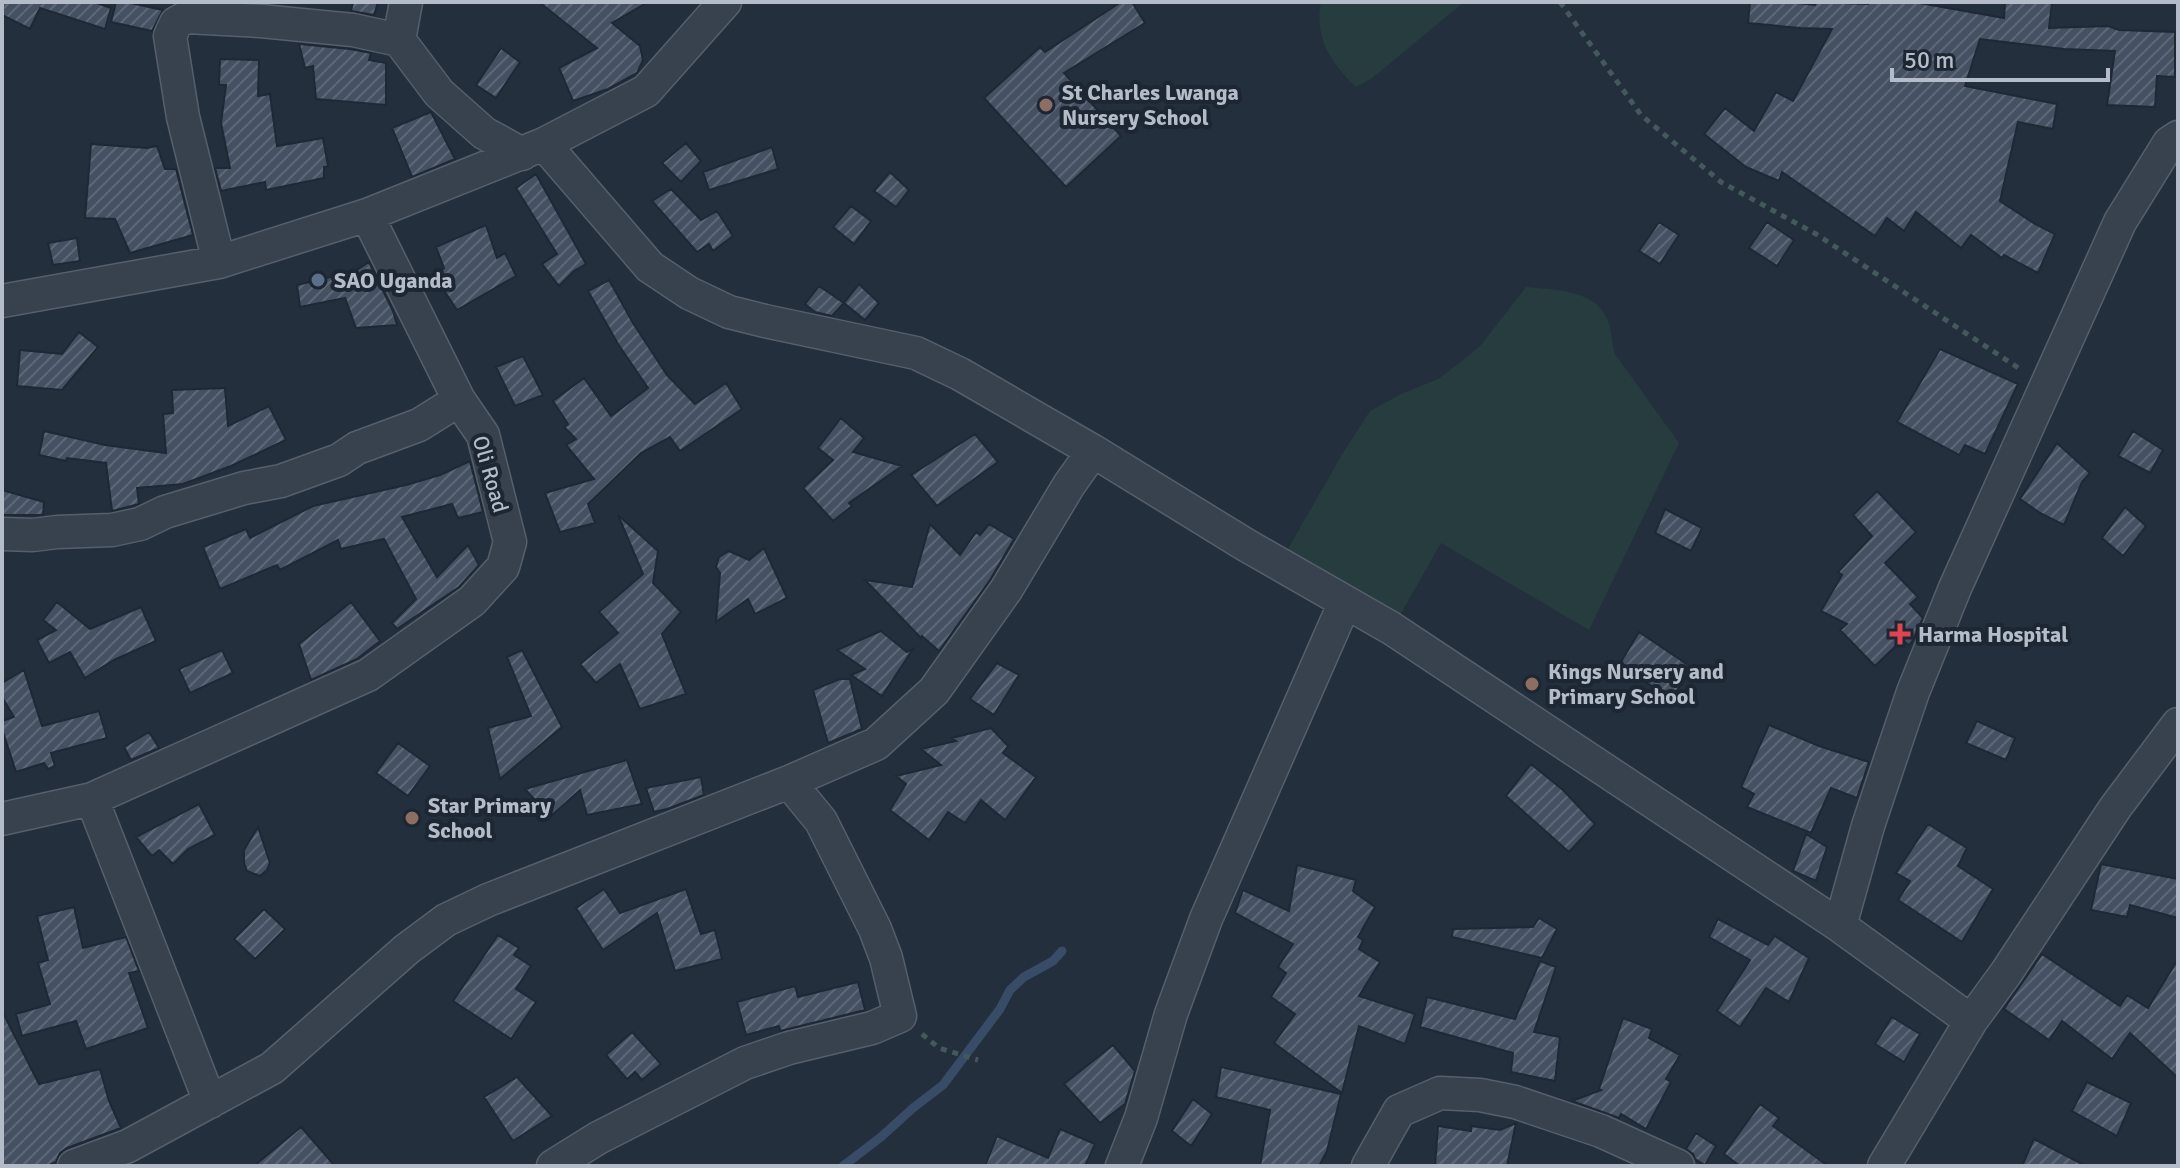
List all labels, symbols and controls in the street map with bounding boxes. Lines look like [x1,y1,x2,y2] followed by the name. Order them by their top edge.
[1892,32,2108,82] scale bar
[1904,45,1954,75] text: 50 m
[1062,79,1239,131] place label: St Charles Lwanga Nursery School
[1037,96,1055,114] marker: St Charles Lwanga Nursery School
[334,267,453,294] place label: SAO Uganda
[309,271,327,289] marker: SAO Uganda
[467,433,514,516] street label: Oli Road
[1918,621,2068,648] place label: Harma Hospital
[1889,623,1911,645] marker: Harma Hospital
[1548,658,1724,710] place label: Kings Nursery and Primary School
[1523,675,1541,693] marker: Kings Nursery and Primary School
[428,792,551,844] place label: Star Primary School
[403,809,421,827] marker: Star Primary School

